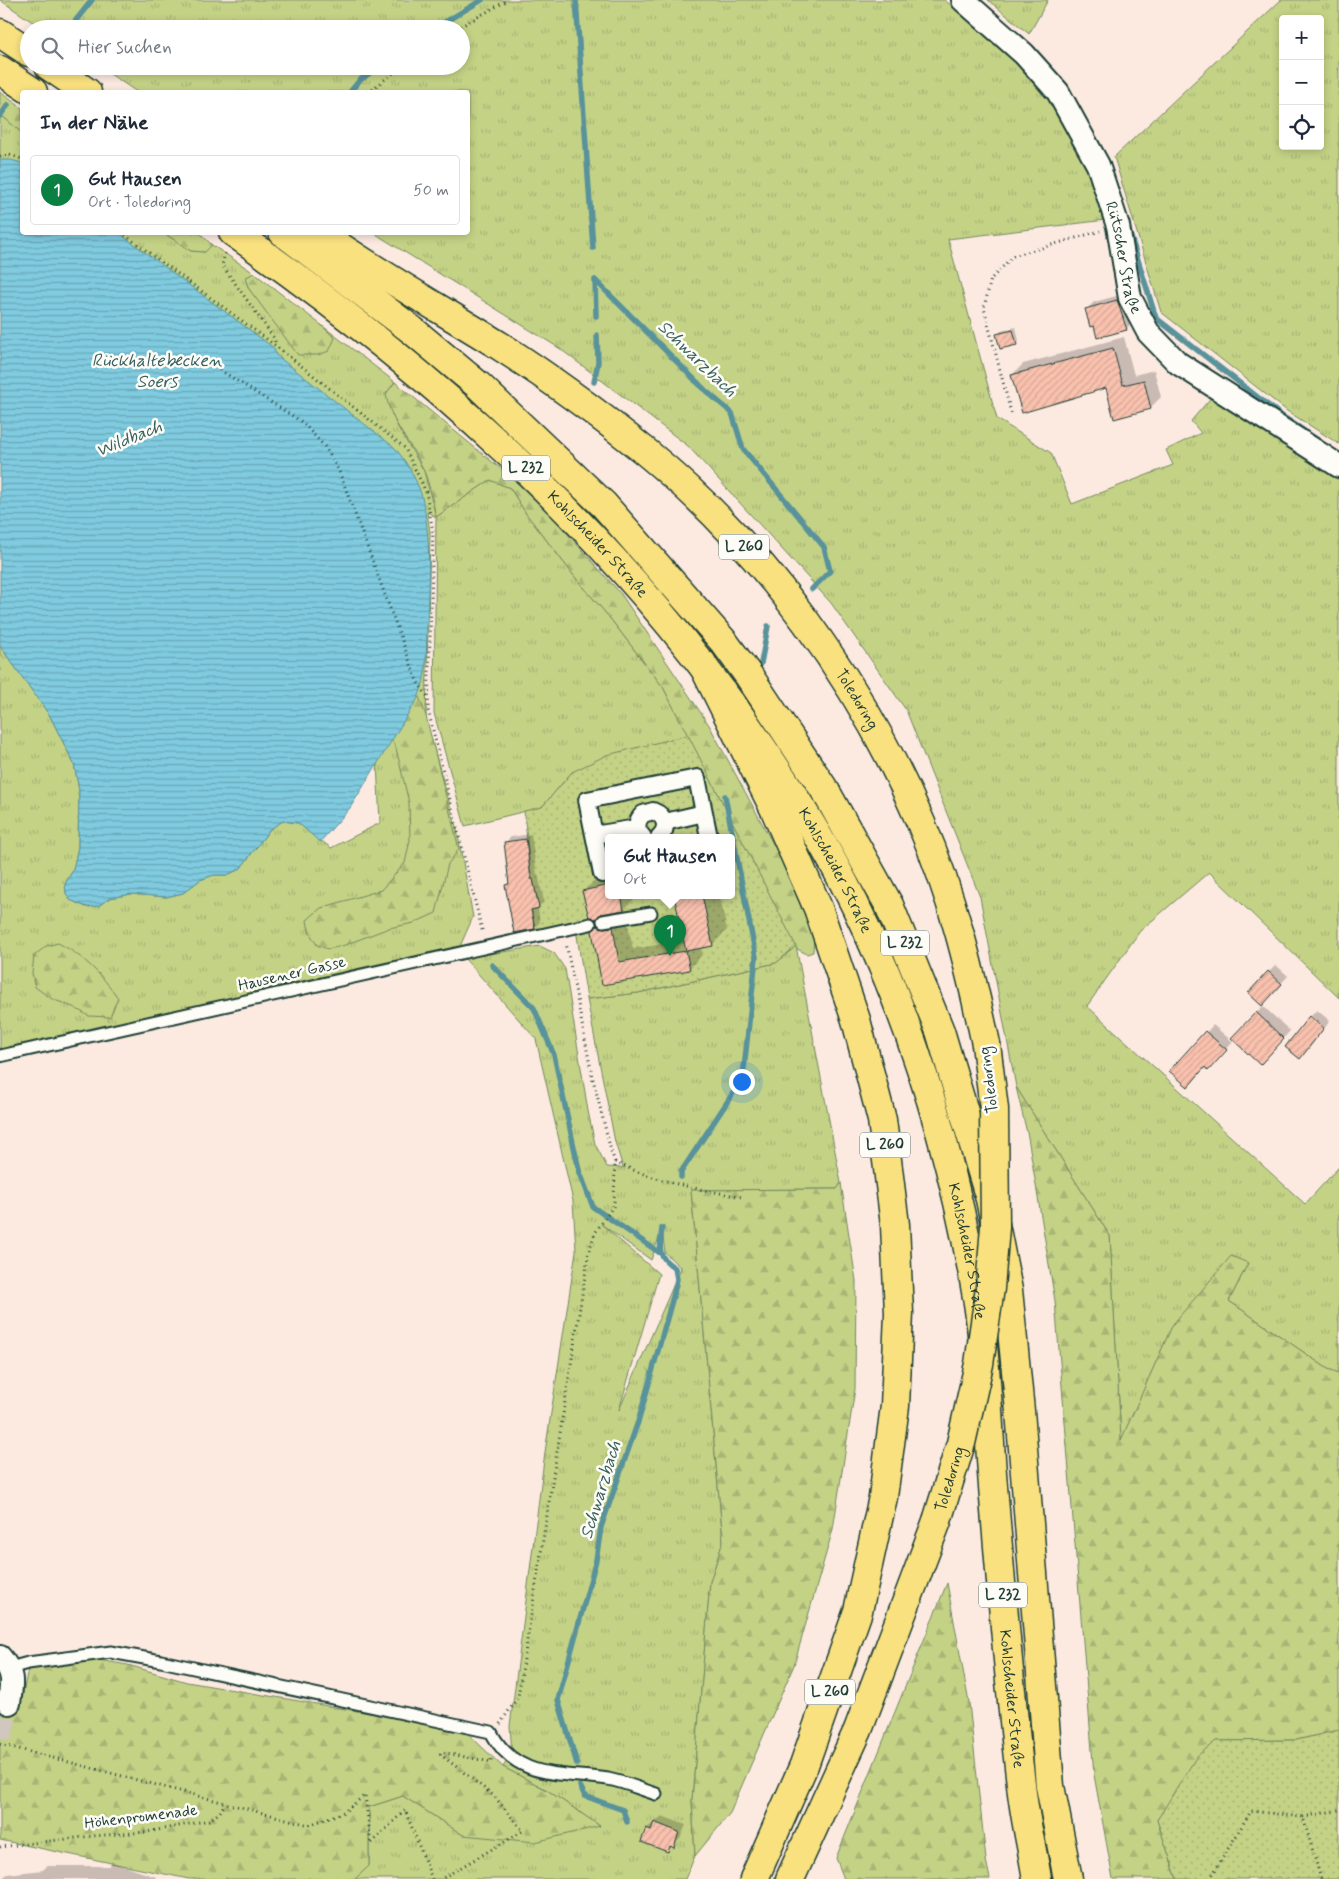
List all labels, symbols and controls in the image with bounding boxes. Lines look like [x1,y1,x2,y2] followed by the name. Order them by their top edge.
[1279,15,1324,150] map controls
[1279,15,1324,60] button: +
[20,20,470,75] search box
[38,34,66,62] icon: search
[78,35,172,60] text: Hier suchen
[1279,60,1324,105] button: −
[1279,105,1324,150] button: locate
[40,109,148,137] text: In der Nähe
[88,167,182,192] text: Gut Hausen
[53,180,61,201] text: 1
[413,180,449,201] text: 50 m
[88,192,191,213] text: Ort · Toledoring
[1100,199,1147,318] street label: Rütscher Straße
[652,315,742,403] water label: Schwarzbach
[92,349,222,394] water label: Rückhaltebecken Soers
[92,415,166,463] water label: Wildbach
[502,456,550,480] road number: L 232
[543,486,653,602] street label: Kohlscheider Straße
[719,534,769,560] road number: L 260
[831,665,883,734] street label: Toledoring
[793,804,877,936] street label: Kohlscheider Straße
[605,834,735,899] popup
[623,844,717,869] text: Gut Hausen
[623,869,647,890] text: Ort
[654,915,686,956] pin: 1
[881,930,929,956] road number: L 232
[236,951,348,997] street label: Hausener Gasse
[974,1045,1005,1115] street label: Toledoring
[729,1069,755,1095] your location
[860,1132,910,1158] road number: L 260
[943,1181,991,1321] street label: Kohlscheider Straße
[575,1438,627,1542] water label: Schwarzbach
[930,1444,971,1514] street label: Toledoring
[979,1582,1027,1608] road number: L 232
[995,1628,1030,1769] street label: Kohlscheider Straße
[805,1680,855,1704] road number: L 260
[83,1800,199,1834] street label: Höhenpromenade

